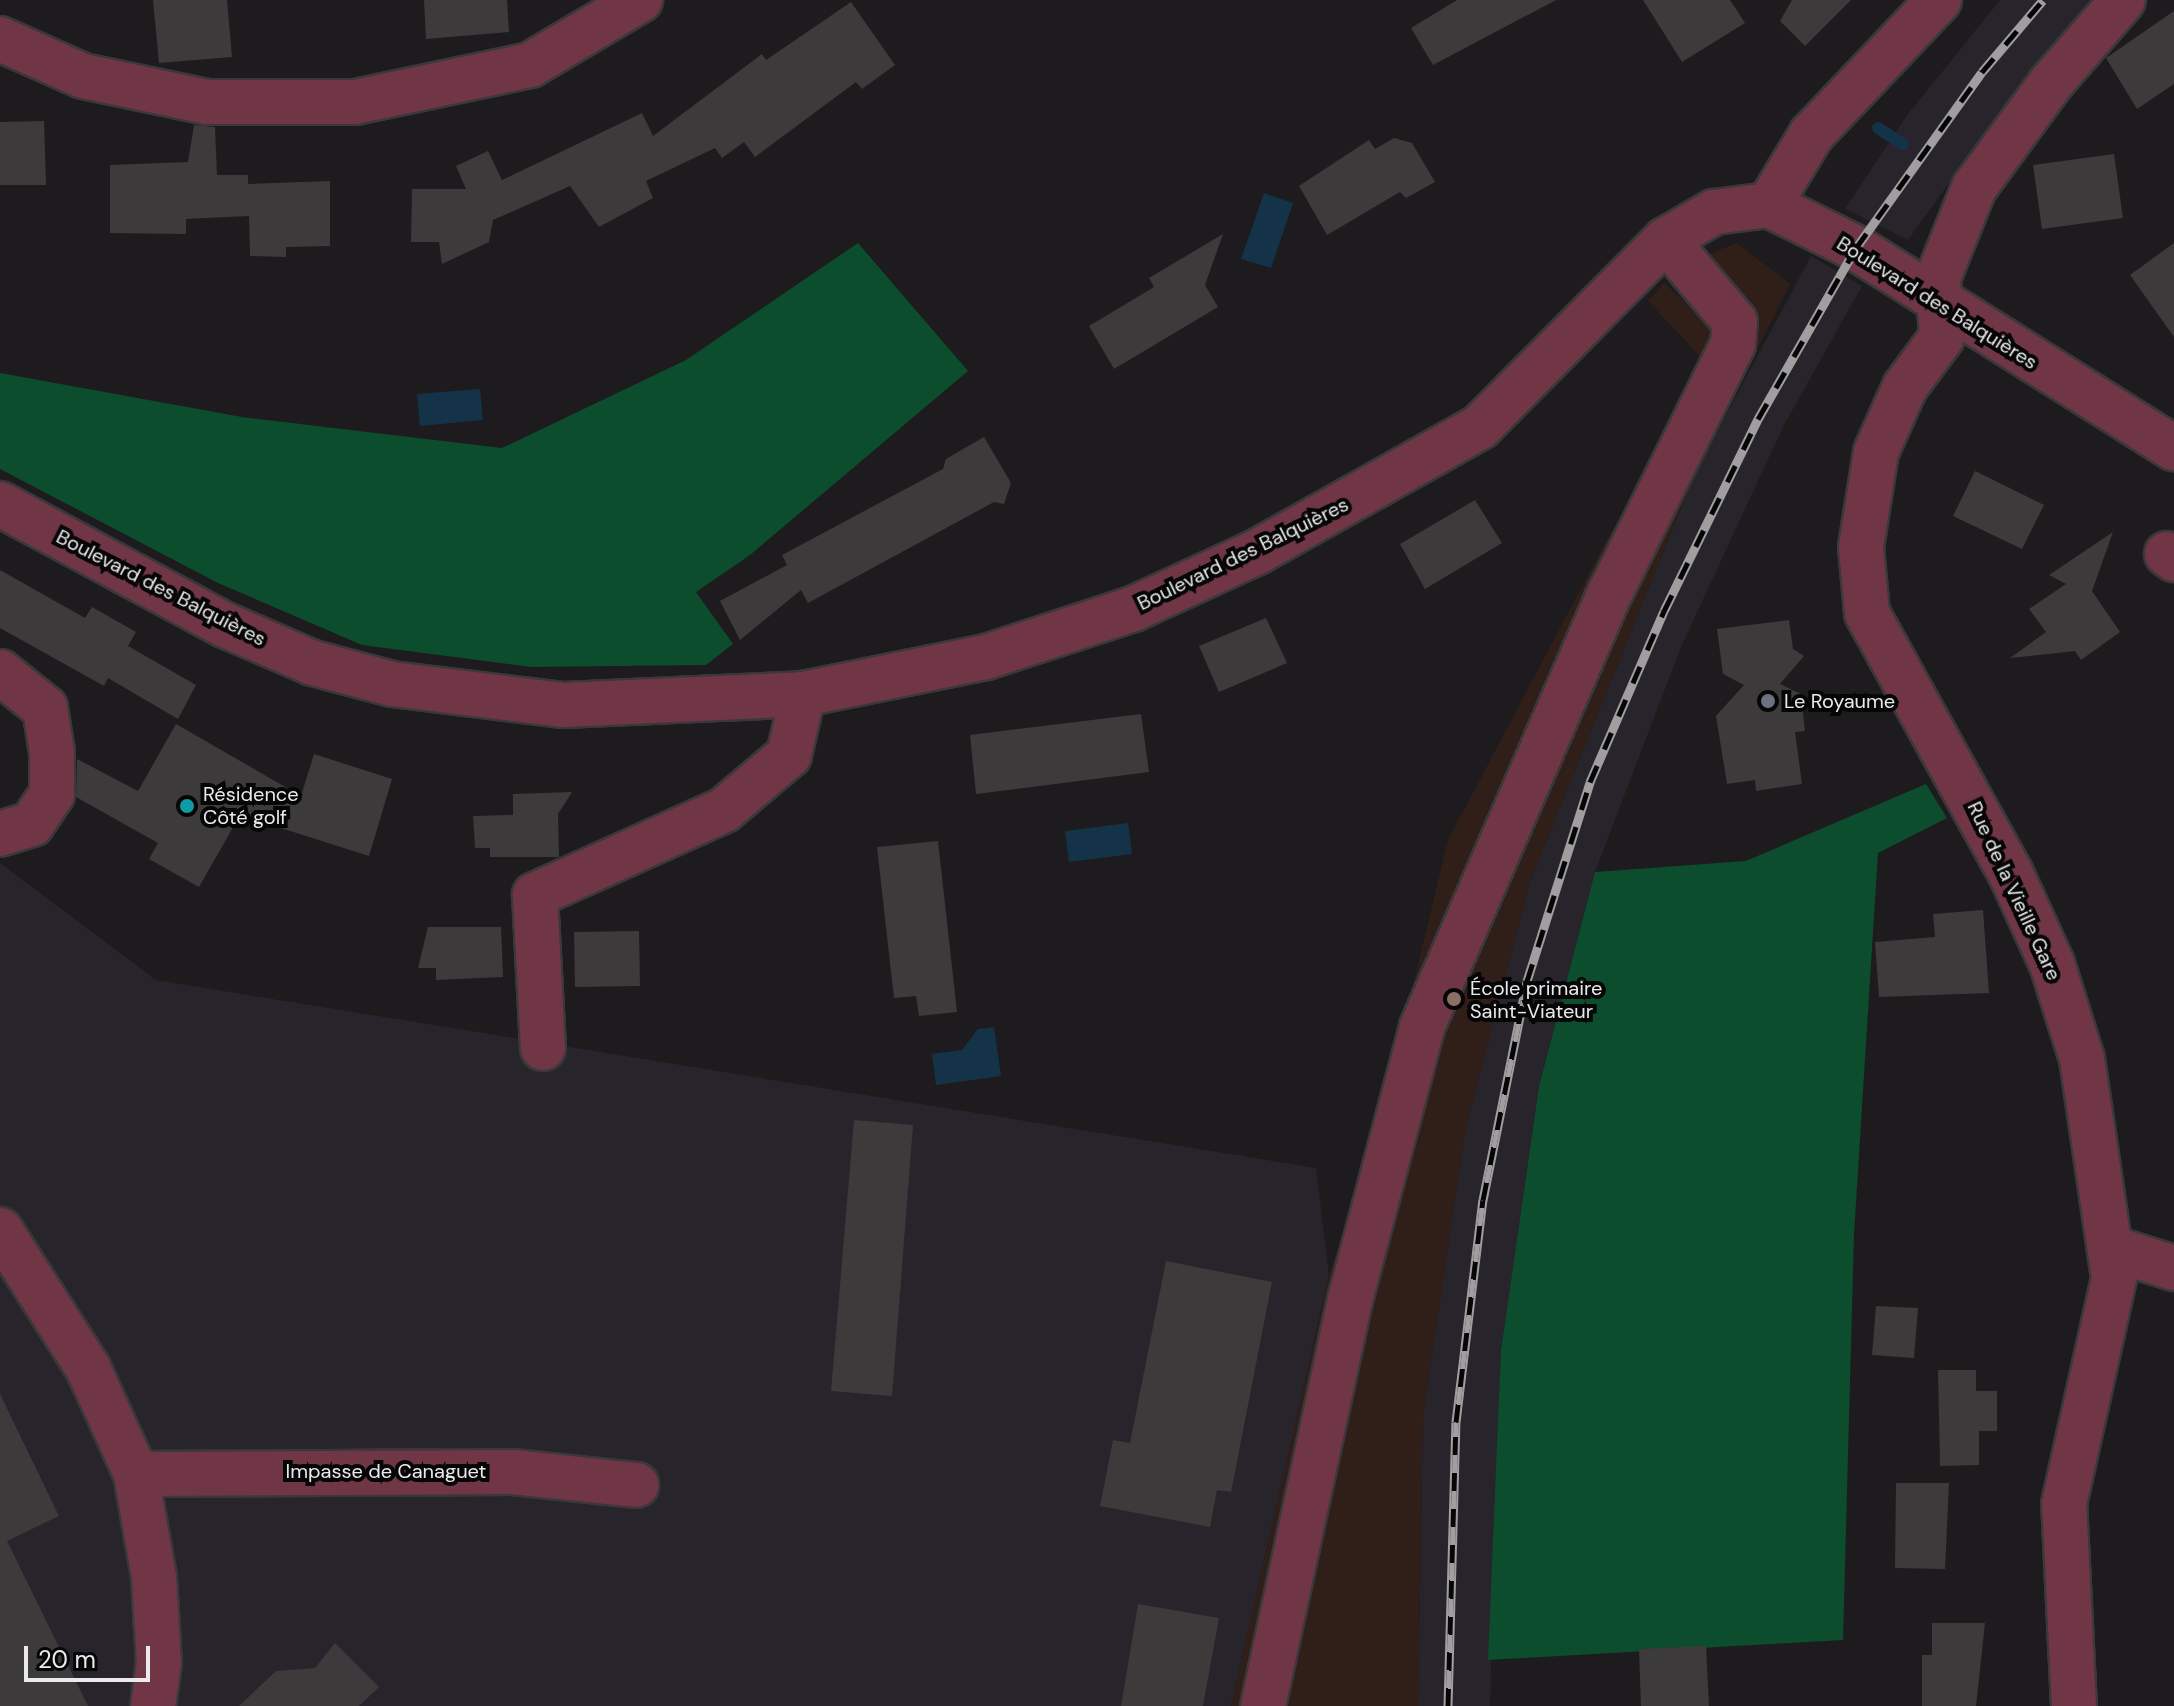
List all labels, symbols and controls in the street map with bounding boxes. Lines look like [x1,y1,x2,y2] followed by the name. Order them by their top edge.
[1832,231,2042,375] street label: Boulevard des Balquières
[1134,492,1352,616] street label: Boulevard des Balquières
[52,525,270,651] street label: Boulevard des Balquières
[1784,689,1895,713] place label: Le Royaume
[1759,692,1777,710] marker: Le Royaume
[203,782,299,829] place label: Résidence Côté golf
[178,797,196,815] marker: Résidence Côté golf
[1962,798,2066,984] street label: Rue de la Vieille Gare
[1470,976,1602,1023] place label: École primaire Saint-Viateur
[1445,990,1463,1008] marker: École primaire Saint-Viateur
[286,1459,486,1483] street label: Impasse de Canaguet
[28,1630,154,1680] scale bar
[38,1644,96,1675] text: 20 m

